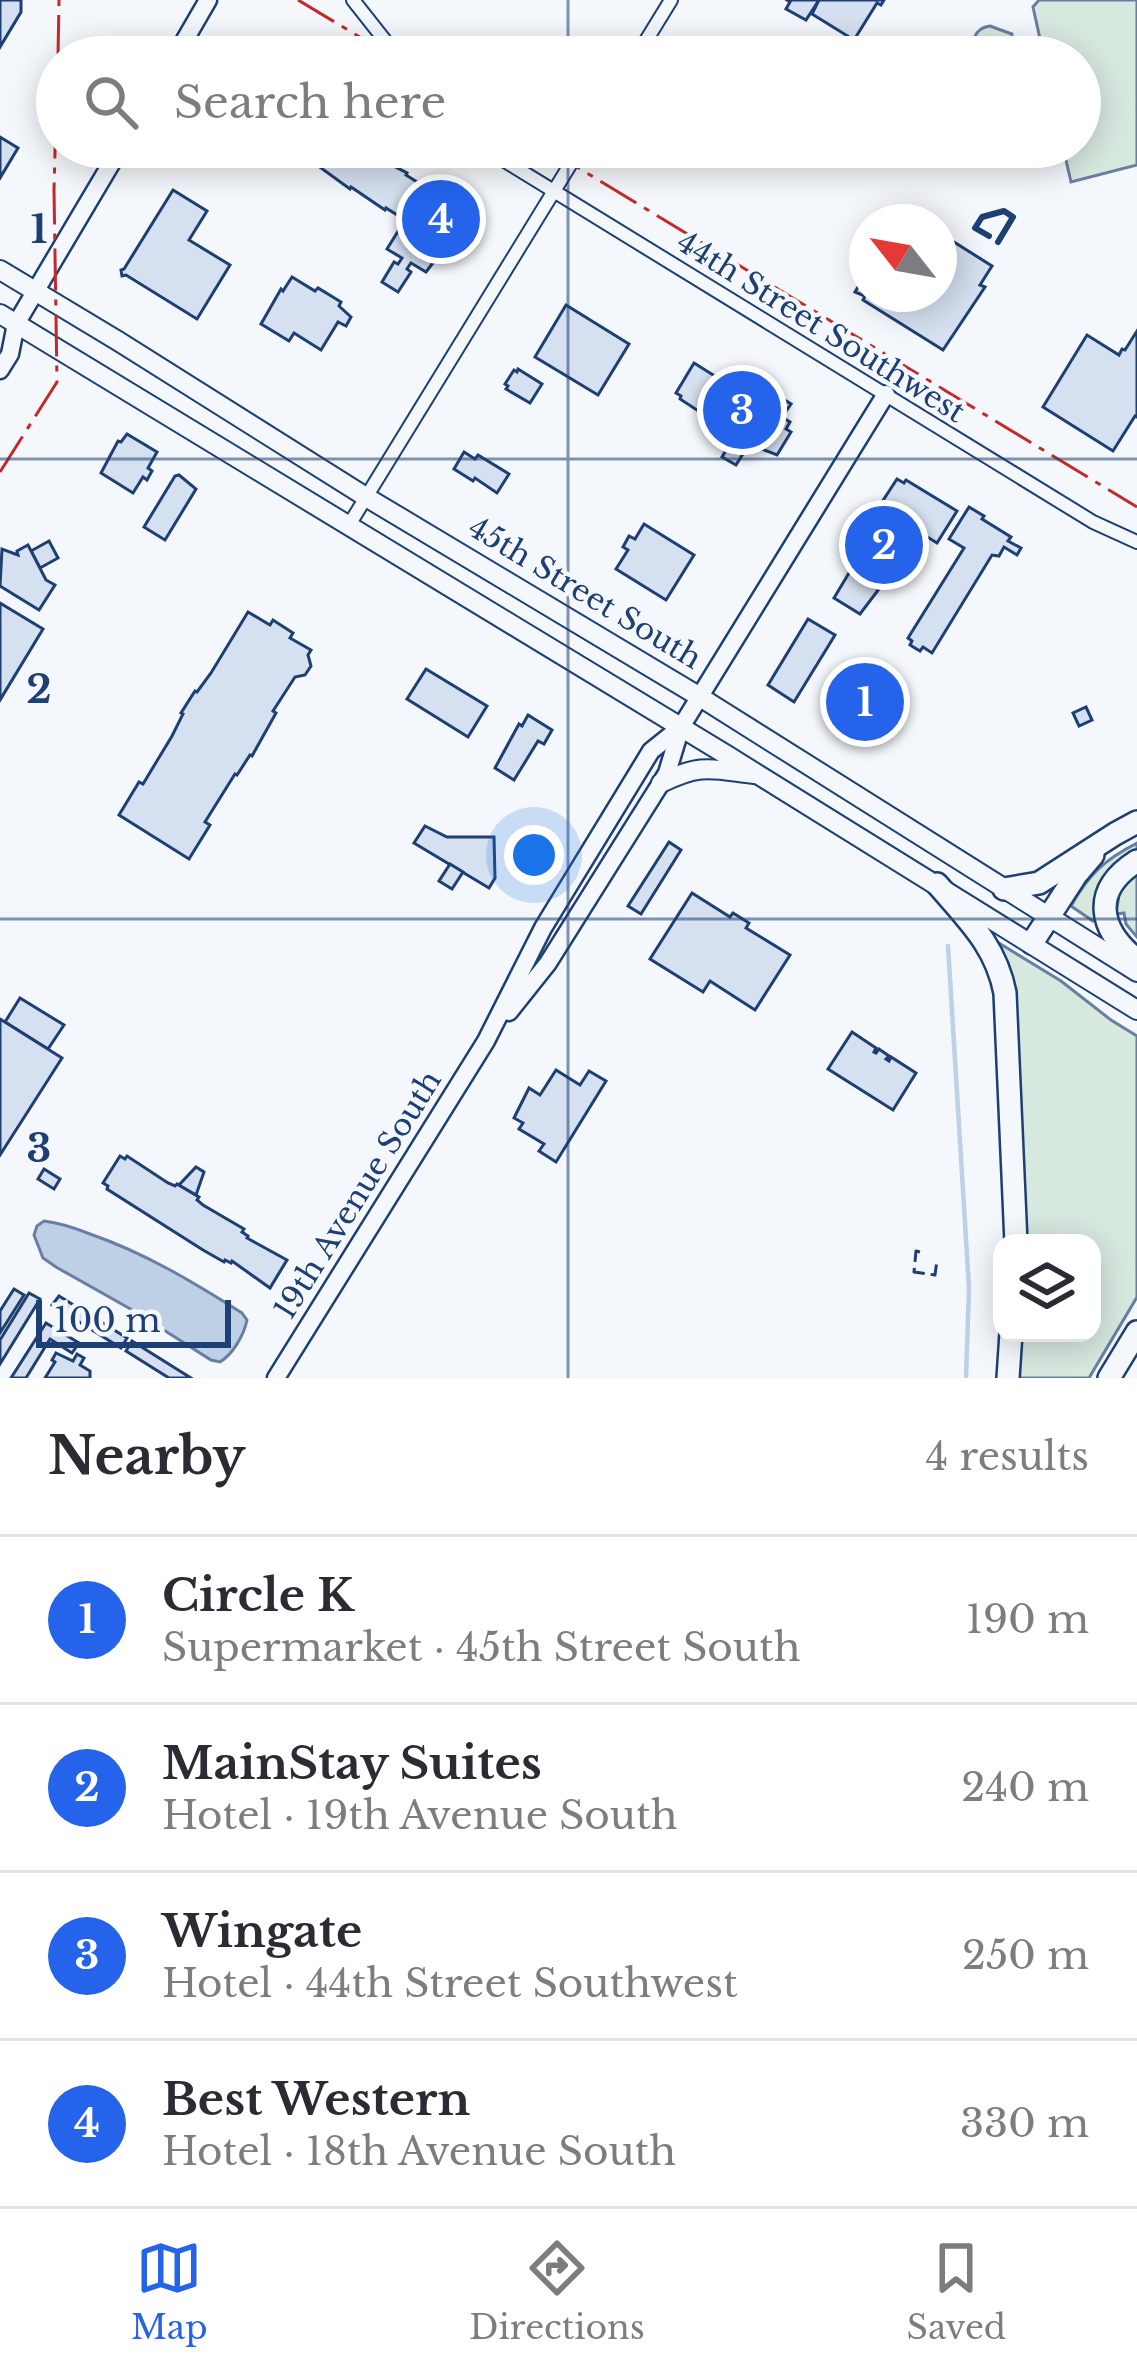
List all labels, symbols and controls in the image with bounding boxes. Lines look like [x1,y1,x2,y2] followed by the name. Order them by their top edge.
[36,36,1101,168] search box
[78,69,144,135] icon: search
[174,74,446,130] text: Search here
[402,174,480,264] pin: 4
[849,204,957,312] north arrow
[30,205,48,254] text: 1
[671,223,972,431] street label: 44th Street Southwest
[703,365,781,455] pin: 3
[845,500,923,590] pin: 2
[462,508,708,677] street label: 45th Street South
[826,657,904,747] pin: 1
[26,665,52,714] text: 2
[504,825,564,885] your location
[266,1064,449,1326] street label: 19th Avenue South
[27,1124,51,1173] text: 3
[993,1234,1101,1342] map controls
[993,1234,1101,1342] button: layers
[36,1294,231,1347] scale bar
[54,1300,161,1341] text: 100 m
[48,1425,245,1488] text: Nearby
[926,1432,1089,1481] text: 4 results
[162,1567,354,1623] text: Circle K
[78,1595,96,1644] text: 1
[966,1595,1089,1644] text: 190 m
[162,1623,801,1672] text: Supermarket · 45th Street South
[162,1735,542,1791] text: MainStay Suites
[74,1763,100,1812] text: 2
[961,1763,1089,1812] text: 240 m
[162,1791,678,1840] text: Hotel · 19th Avenue South
[162,1903,362,1959] text: Wingate
[75,1931,99,1980] text: 3
[962,1931,1089,1980] text: 250 m
[162,1959,738,2008] text: Hotel · 44th Street Southwest
[162,2071,470,2127] text: Best Western
[74,2099,100,2148] text: 4
[960,2099,1089,2148] text: 330 m
[162,2127,676,2176] text: Hotel · 18th Avenue South
[131,2235,208,2348] tab: Map
[469,2235,645,2348] tab: Directions
[907,2235,1006,2348] tab: Saved

